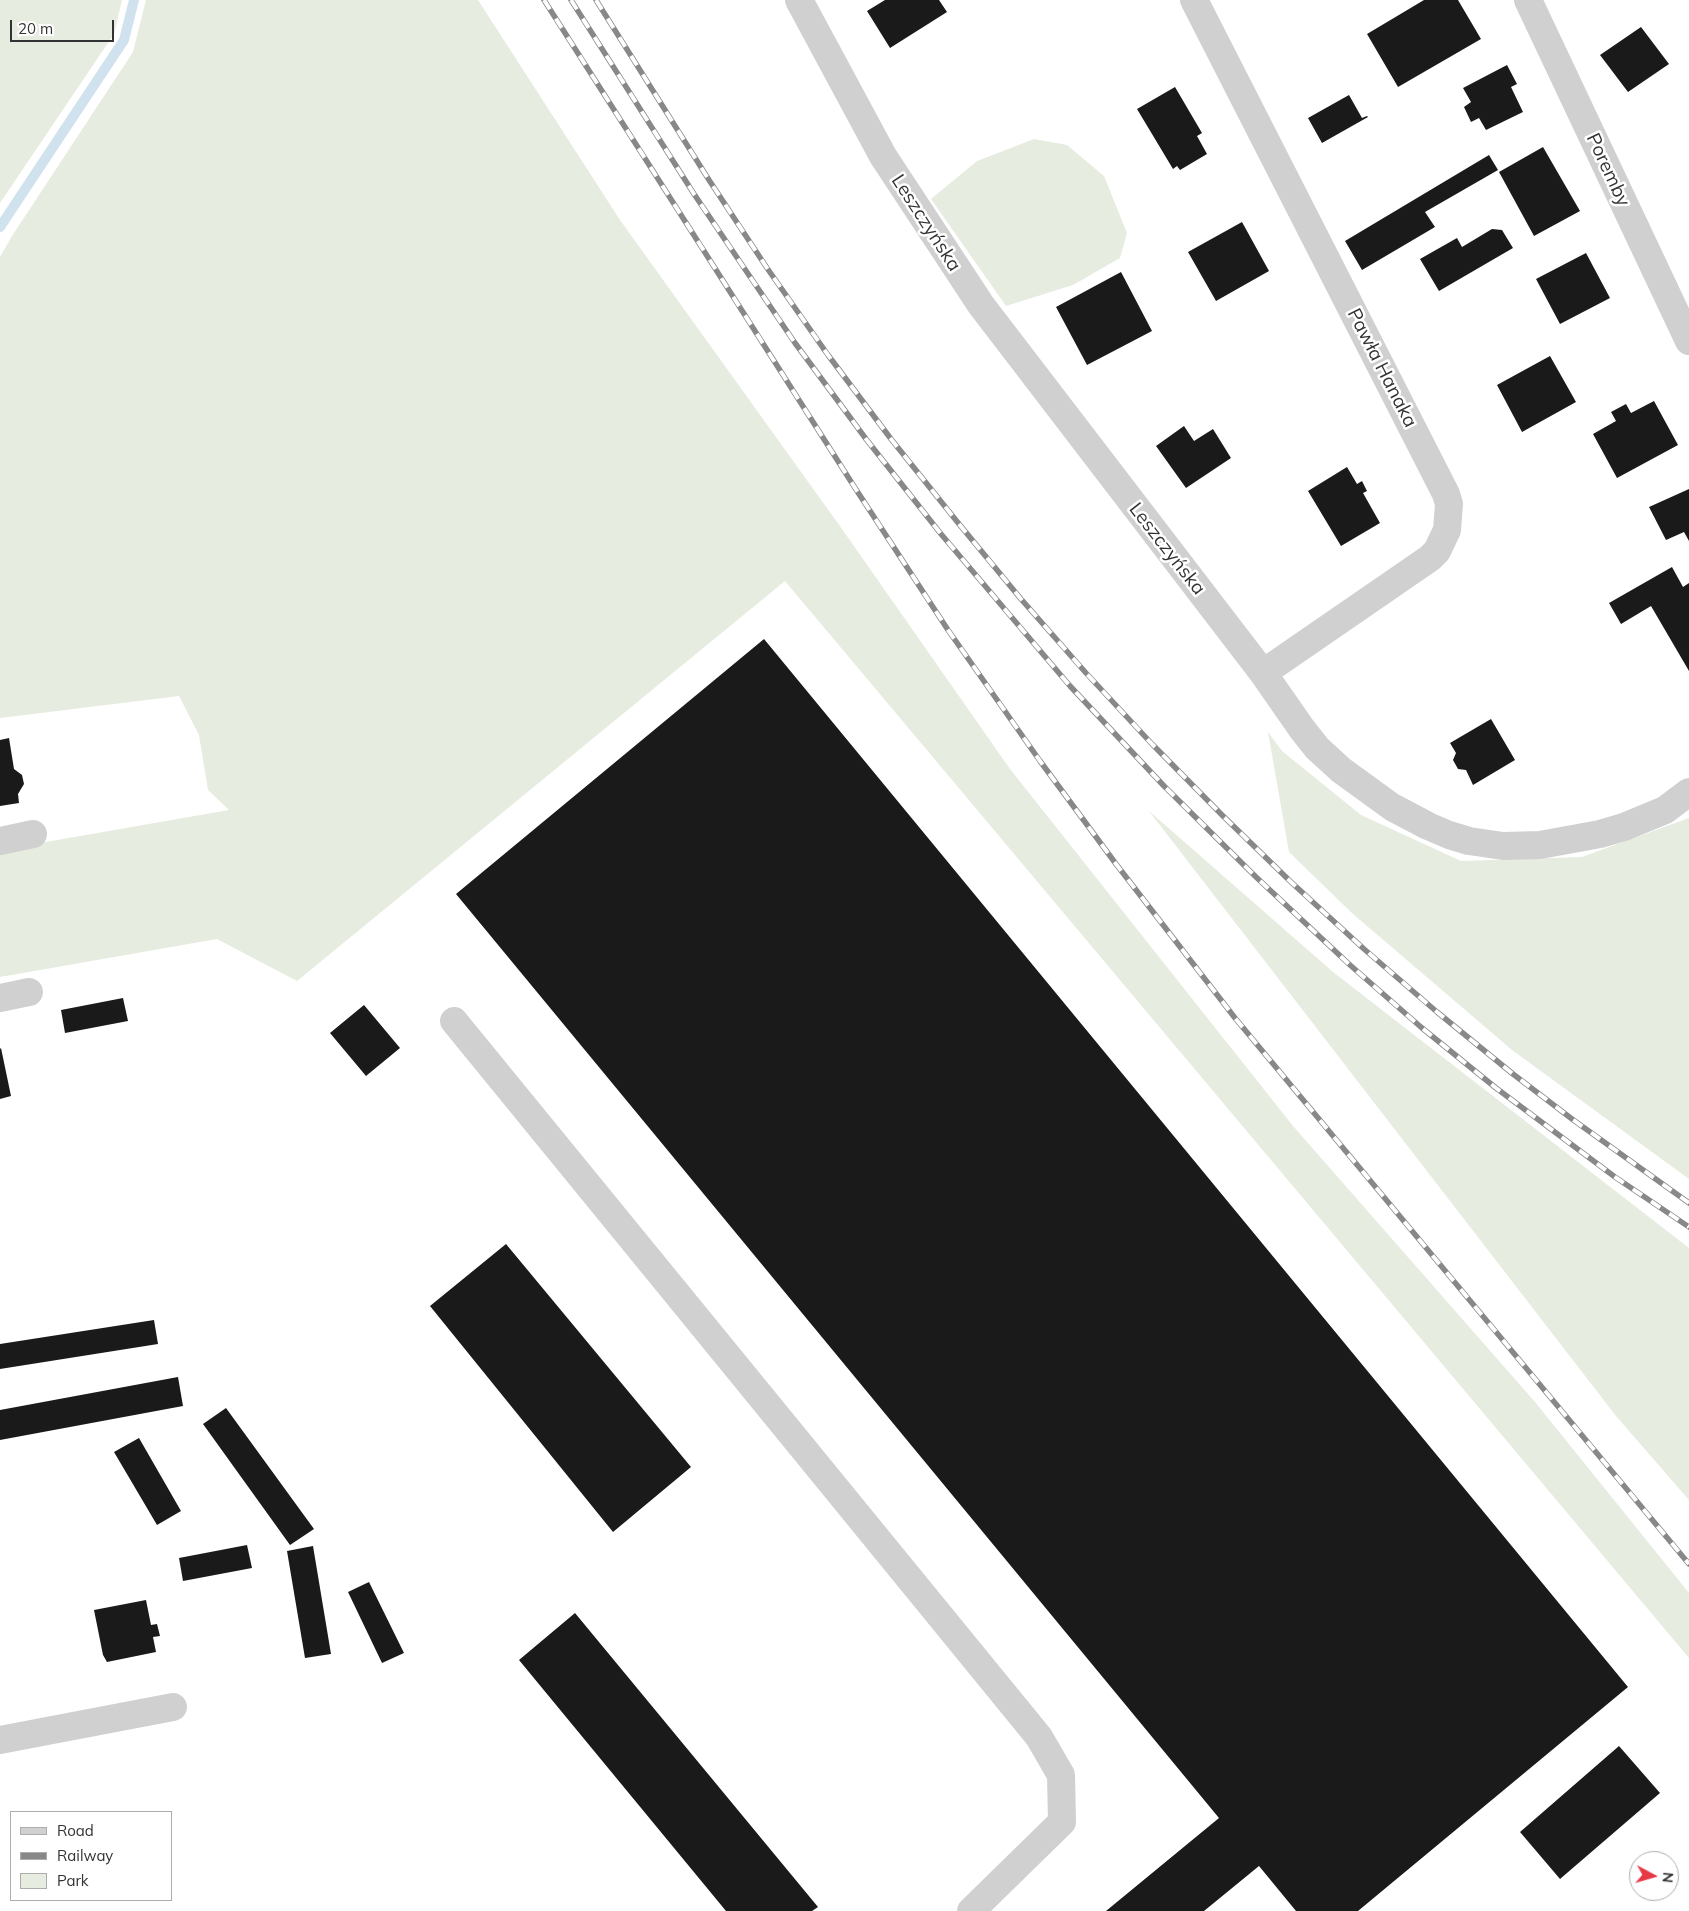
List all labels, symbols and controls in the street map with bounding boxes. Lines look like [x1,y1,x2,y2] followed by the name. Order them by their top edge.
[12,10,116,42] scale bar
[18,19,53,38] text: 20 m
[1581,130,1635,210] street label: Poremby
[886,170,966,276] street label: Leszczyńska
[1342,305,1422,431] street label: Pawła Hanaka
[1124,498,1210,600] street label: Leszczyńska
[10,1811,172,1901] legend
[57,1821,94,1840] text: Road
[57,1846,113,1865] text: Railway
[1629,1851,1679,1901] north arrow
[57,1871,89,1890] text: Park
[1658,1871,1677,1884] text: N

